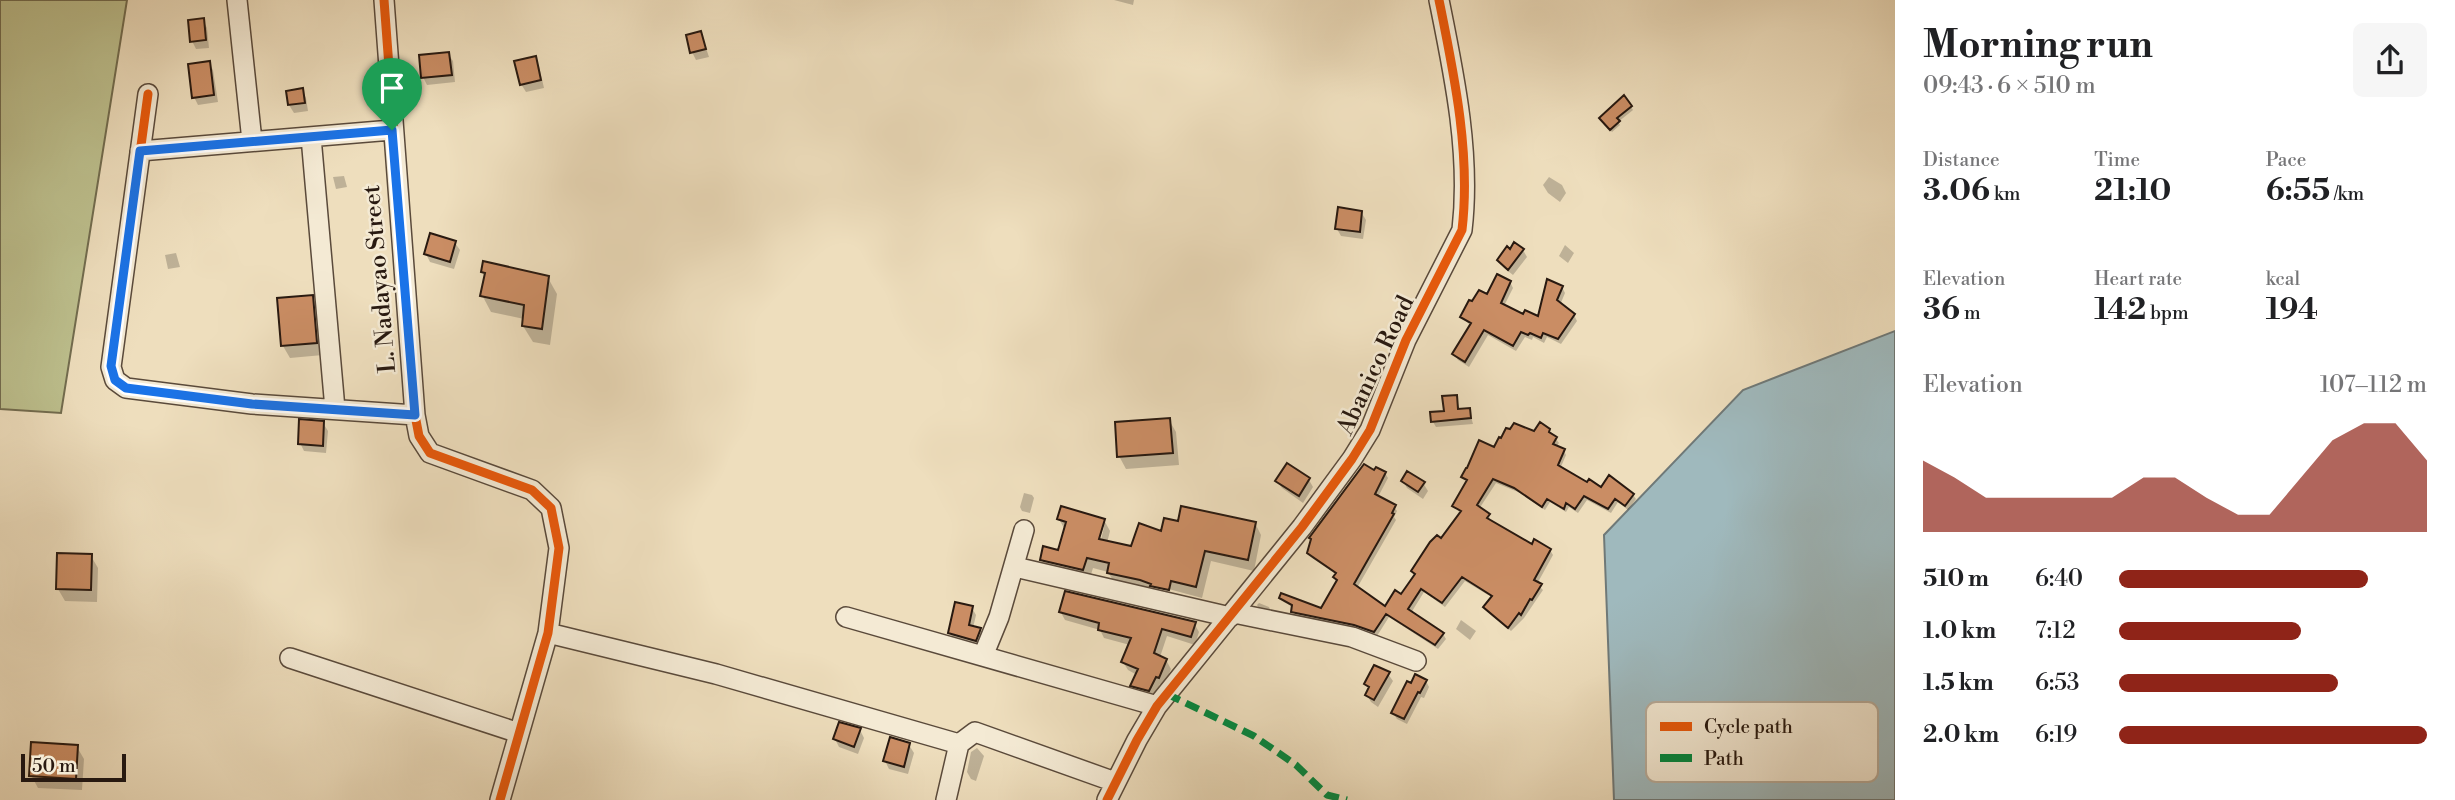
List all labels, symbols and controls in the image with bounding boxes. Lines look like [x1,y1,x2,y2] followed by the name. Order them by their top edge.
[1923,22,2153,69] text: Morning run
[2353,23,2427,97] button: share
[362,58,422,130] pin
[373,69,411,107] icon: arrive
[1923,72,2096,100] text: 09:43 · 6 × 510 m
[1923,148,2000,172] text: Distance
[2094,148,2140,172] text: Time
[2266,148,2306,172] text: Pace
[1923,172,1990,210] text: 3.06
[2094,172,2171,210] text: 21:10
[2266,172,2330,210] text: 6:55
[1990,182,2020,206] text: km
[2330,182,2364,206] text: /km
[357,183,403,374] street label: L. Nadayao Street
[1923,267,2005,291] text: Elevation
[2094,267,2182,291] text: Heart rate
[2266,267,2300,291] text: kcal
[1330,291,1421,441] street label: Abanico Road
[1923,291,1960,329] text: 36
[2094,291,2146,329] text: 142
[2266,291,2318,329] text: 194
[1960,301,1981,325] text: m
[2146,301,2189,325] text: bpm
[1923,371,2023,399] text: Elevation
[2320,371,2427,399] text: 107–112 m
[1923,565,1989,593] text: 510 m
[2035,565,2083,593] text: 6:40
[1923,617,1996,645] text: 1.0 km
[2035,617,2076,645] text: 7:12
[1923,669,1994,697] text: 1.5 km
[2035,669,2080,697] text: 6:53
[1646,702,1878,782] legend
[1704,715,1793,739] text: Cycle path
[1923,721,1999,749] text: 2.0 km
[2035,721,2077,749] text: 6:19
[1704,747,1744,771] text: Path
[21,751,126,783] scale bar
[32,754,76,778] text: 50 m

